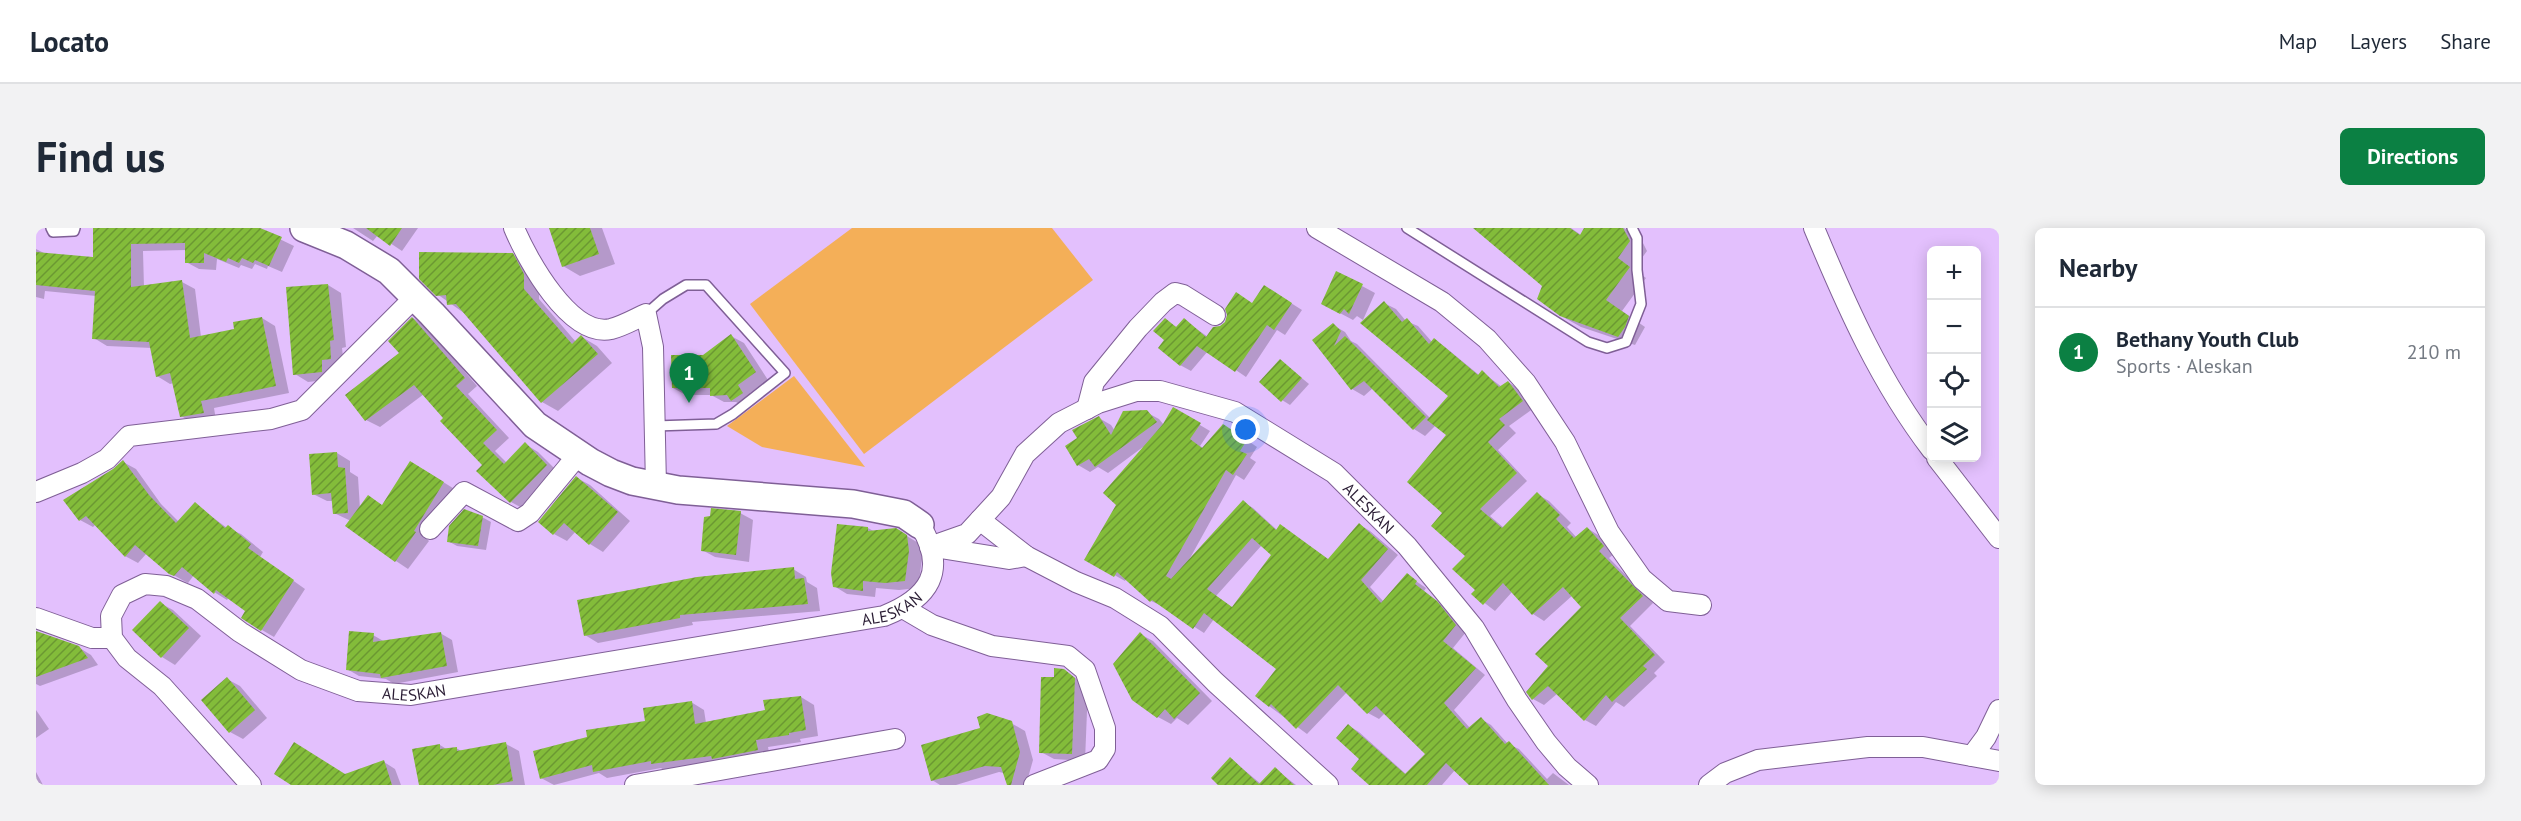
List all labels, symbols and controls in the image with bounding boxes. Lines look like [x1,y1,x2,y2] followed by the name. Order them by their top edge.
[30,23,109,60] text: Locato
[2279,28,2317,55] text: Map
[2350,28,2407,55] text: Layers
[2440,28,2491,55] text: Share
[2340,128,2485,185] button: Directions
[36,129,165,184] text: Find us
[1927,246,1981,462] map controls
[1927,246,1981,300] button: +
[2059,251,2137,284] text: Nearby
[1927,300,1981,354] button: −
[2116,325,2299,353] text: Bethany Youth Club
[2073,339,2084,365] text: 1
[2407,339,2461,365] text: 210 m
[2116,353,2253,379] text: Sports · Aleskan
[670,354,708,403] pin: 1
[1927,354,1981,408] button: locate
[1927,408,1981,462] button: layers
[1231,415,1260,444] your location
[1339,478,1399,538] street label: ALESKAN
[860,587,926,630] street label: ALESKAN
[381,679,447,705] street label: ALESKAN

